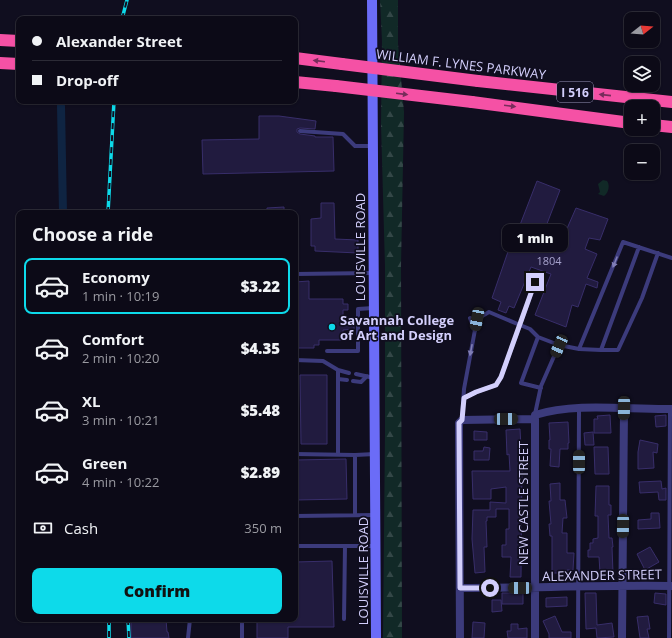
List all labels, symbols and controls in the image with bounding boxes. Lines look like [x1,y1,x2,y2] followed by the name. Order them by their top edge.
[624,12,660,48] north arrow
[624,12,660,180] map controls
[56,31,182,51] text: Alexander Street
[375,45,548,83] street label: WILLIAM F. LYNES PARKWAY
[624,56,660,92] button: layers
[313,58,325,64] one-way arrow
[56,70,118,90] text: Drop-off
[557,82,593,102] road number: I 516
[396,90,408,97] one-way arrow
[599,92,611,98] one-way arrow
[624,100,660,136] button: +
[504,103,517,110] one-way arrow
[624,144,660,180] button: −
[351,193,369,301] street label: LOUISVILLE ROAD
[32,222,153,246] text: Choose a ride
[502,224,568,252] callout: 1 min
[517,229,553,247] text: 1 min
[536,253,562,268] house number: 1804
[612,257,618,268] one-way arrow
[82,267,150,287] text: Economy
[34,268,70,304] icon: car
[526,273,544,291] route end
[241,276,280,296] text: $3.22
[82,287,159,305] text: 1 min · 10:19
[469,306,485,332] car
[340,311,454,344] place label: Savannah College of Art and Design
[327,322,337,332] marker: Savannah College of Art and Design
[82,329,144,349] text: Comfort
[34,330,70,366] icon: car
[549,333,569,359] car
[241,338,280,358] text: $4.35
[468,344,474,357] one-way arrow
[82,349,159,367] text: 2 min · 10:20
[82,391,100,411] text: XL
[34,392,70,428] icon: car
[618,396,630,420] car
[241,400,280,420] text: $5.48
[82,411,159,429] text: 3 min · 10:21
[494,413,518,425] car
[514,440,532,565] street label: NEW CASTLE STREET
[573,450,585,474] car
[82,453,127,473] text: Green
[34,454,70,490] icon: car
[241,462,280,482] text: $2.89
[82,473,159,491] text: 4 min · 10:22
[617,514,629,538] car
[32,517,54,539] icon: cash
[354,517,372,625] street label: LOUISVILLE ROAD
[64,518,98,538] text: Cash
[244,519,282,537] text: 350 m
[542,565,663,585] street label: ALEXANDER STREET
[32,568,282,614] button: Confirm
[481,579,499,597] route start
[508,582,532,594] car

